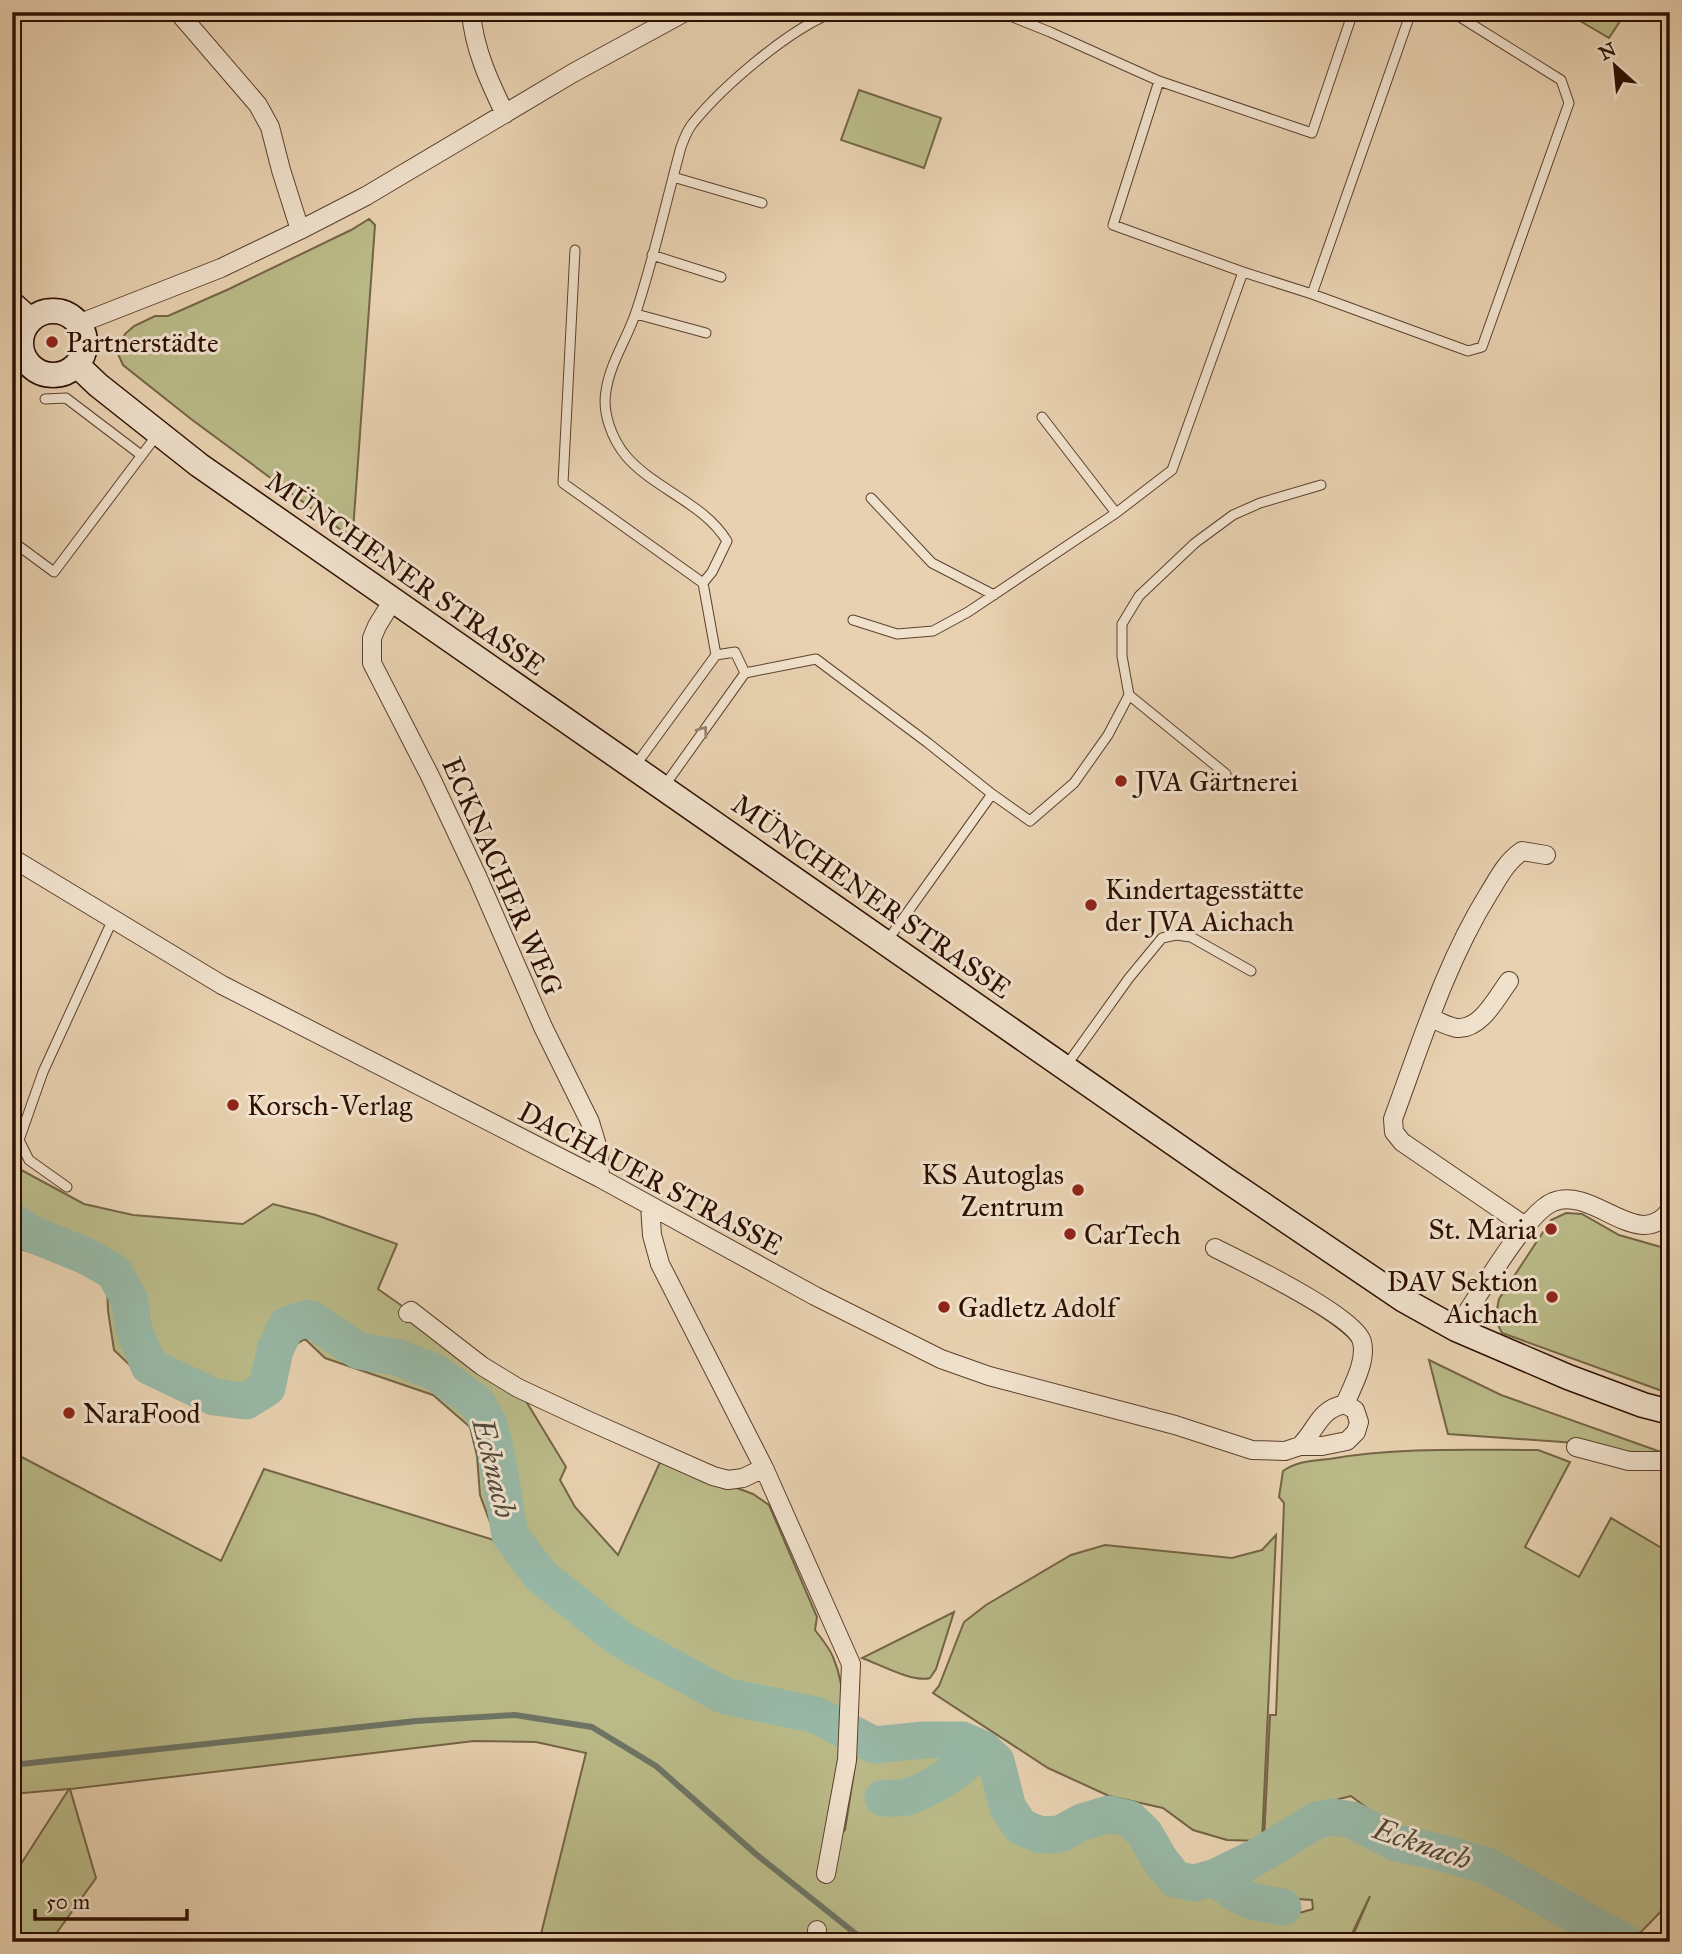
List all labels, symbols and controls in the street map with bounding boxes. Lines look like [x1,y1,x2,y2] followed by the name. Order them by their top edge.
[1580,32,1650,102] north arrow
[1595,37,1620,65] text: N
[66,325,219,360] place label: Partnerstädte
[44,334,60,350] marker: Partnerstädte
[259,463,552,683] street label: MÜNCHENER STRASSE
[695,726,707,738] one-way arrow
[434,752,571,1001] street label: ECKNACHER WEG
[1132,764,1298,799] place label: JVA Gärtnerei
[1113,773,1129,789] marker: JVA Gärtnerei
[725,786,1018,1006] street label: MÜNCHENER STRASSE
[1105,872,1304,939] place label: Kindertagesstätte der JVA Aichach
[1083,897,1099,913] marker: Kindertagesstätte der JVA Aichach
[247,1088,413,1123] place label: Korsch-Verlag
[512,1094,789,1263] street label: DACHAUER STRASSE
[225,1097,241,1113] marker: Korsch-Verlag
[922,1157,1064,1224] place label: KS Autoglas Zentrum
[1070,1182,1086,1198] marker: KS Autoglas Zentrum
[1428,1212,1537,1247] place label: St. Maria
[1084,1217,1181,1252] place label: CarTech
[1543,1221,1559,1237] marker: St. Maria
[1062,1226,1078,1242] marker: CarTech
[1387,1264,1538,1331] place label: DAV Sektion Aichach
[1544,1289,1560,1305] marker: DAV Sektion Aichach
[958,1290,1121,1325] place label: Gadletz Adolf
[936,1299,952,1315] marker: Gadletz Adolf
[83,1396,201,1431] place label: NaraFood
[61,1405,77,1421] marker: NaraFood
[464,1413,524,1522] water label: Ecknach
[1367,1810,1476,1878] water label: Ecknach
[35,1877,187,1921] scale bar
[46,1889,91,1915] text: 50 m

